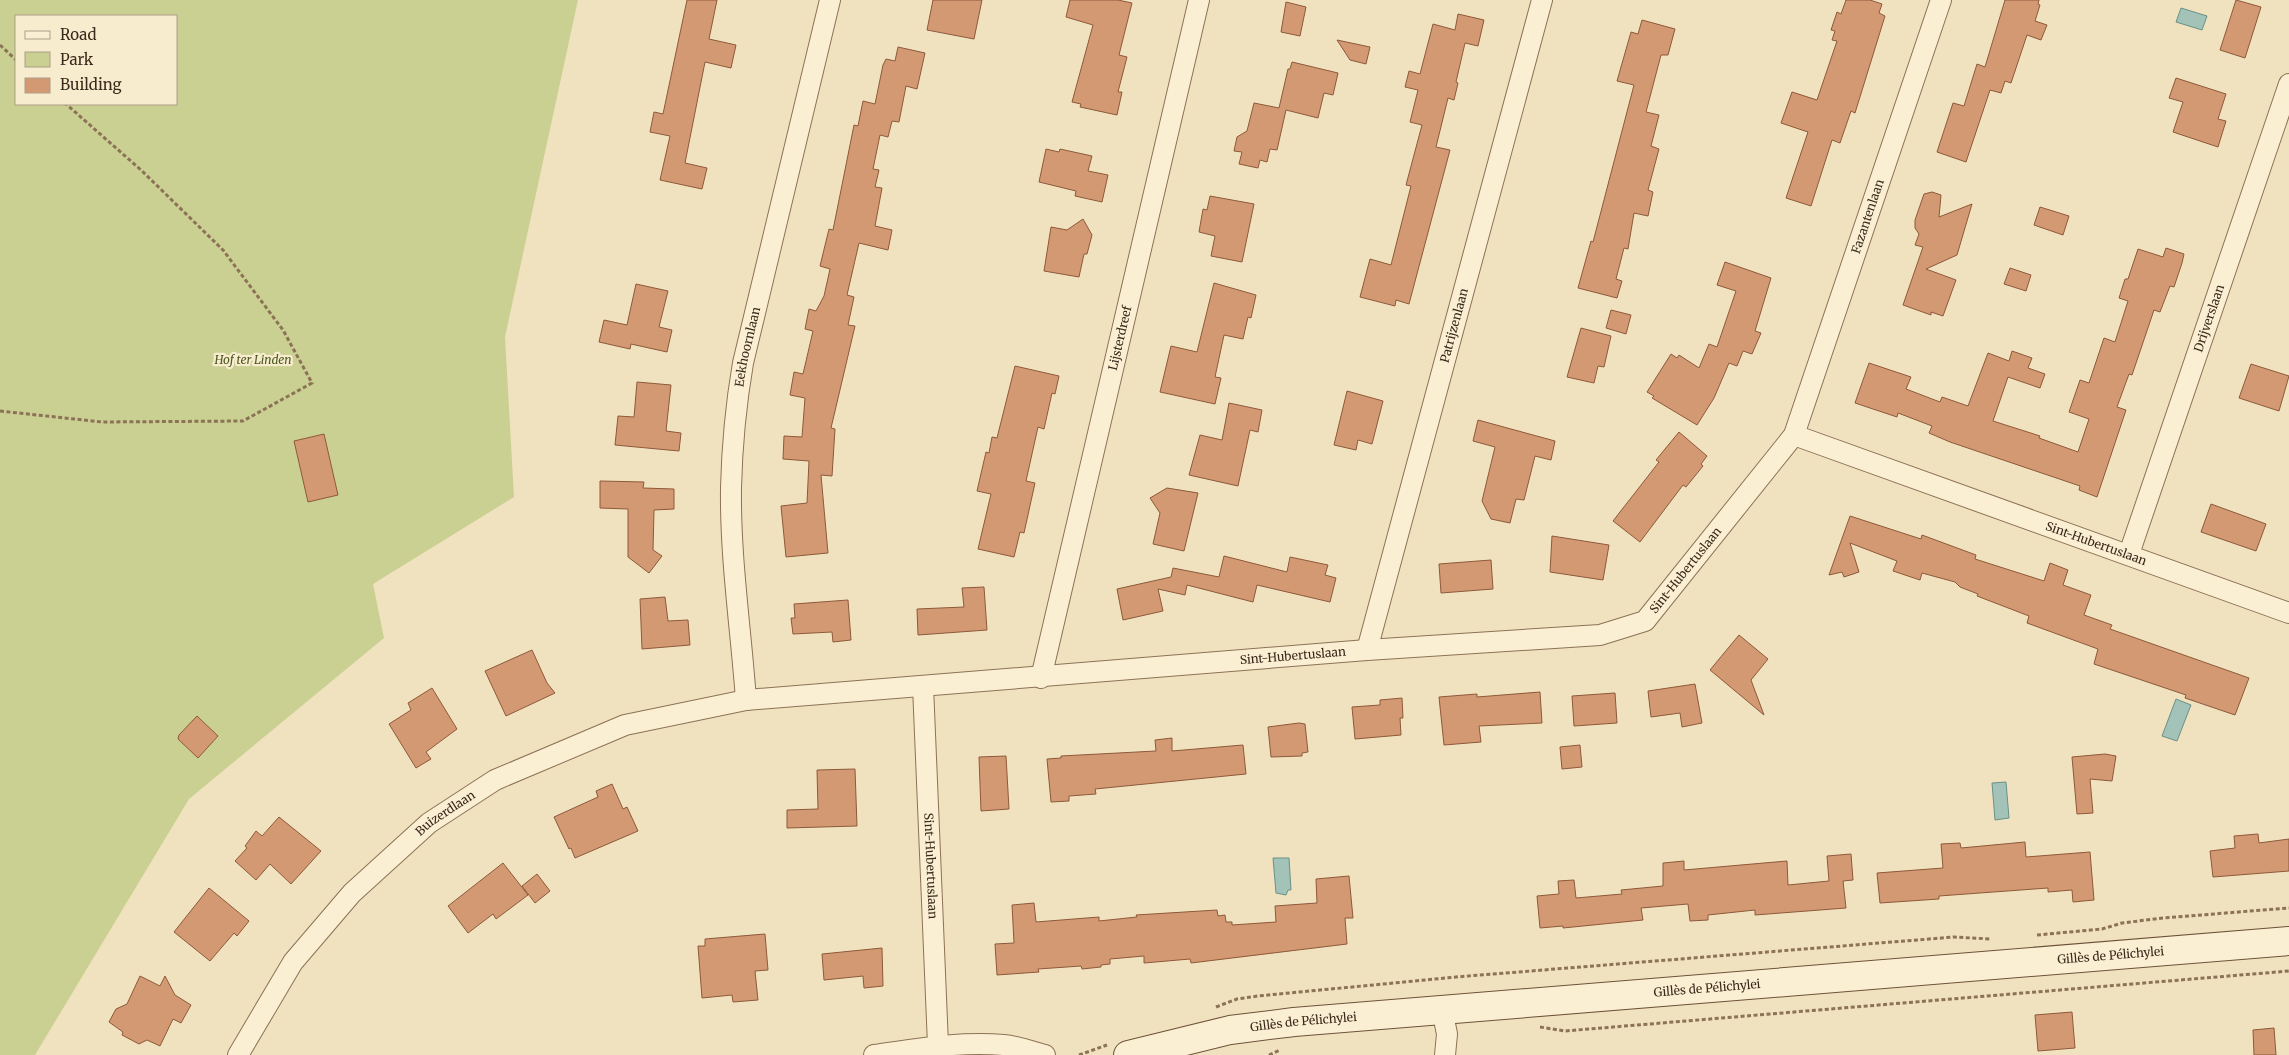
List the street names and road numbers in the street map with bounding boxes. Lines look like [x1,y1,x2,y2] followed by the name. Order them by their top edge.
[1848,177,1887,255] street label: Fazantenlaan
[2190,282,2227,354] street label: Drijverslaan
[1437,286,1471,364] street label: Patrijzenlaan
[1105,304,1135,372] street label: Lijsterdreef
[731,305,763,388] street label: Eekhoornlaan
[2044,518,2149,568] street label: Sint-Hubertuslaan
[1646,524,1724,616] street label: Sint-Hubertuslaan
[1239,644,1346,667] street label: Sint-Hubertuslaan
[412,787,478,839] street label: Buizerdlaan
[921,812,941,919] street label: Sint-Hubertuslaan
[2057,943,2165,967] street label: Gillès de Pélichylei
[1653,976,1761,1000] street label: Gillès de Pélichylei
[1249,1009,1357,1034] street label: Gillès de Pélichylei

